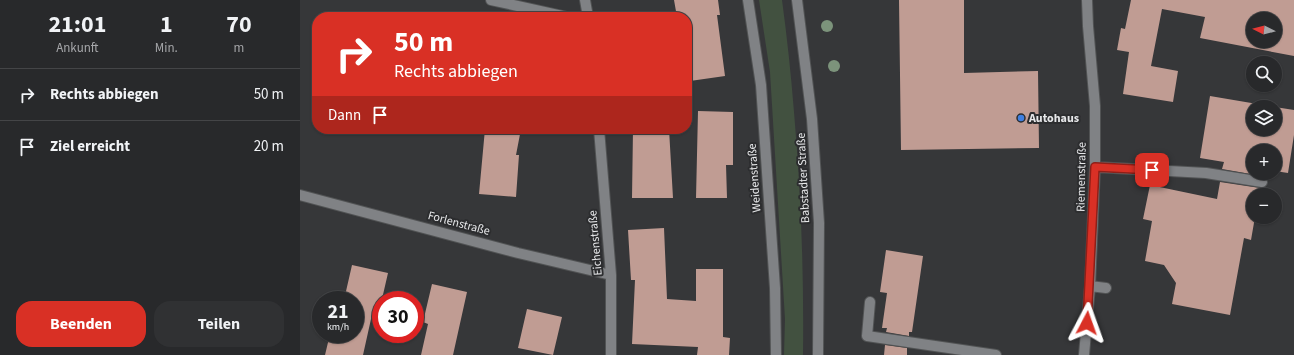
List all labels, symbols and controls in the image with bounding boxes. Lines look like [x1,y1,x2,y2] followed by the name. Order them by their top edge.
[48,7,106,42] text: 21:01
[160,7,173,42] text: 1
[226,7,252,42] text: 70
[1246,12,1282,48] north arrow
[1246,12,1282,224] map controls
[394,22,453,62] text: 50 m
[328,28,380,80] icon: right
[56,39,99,57] text: Ankunft
[155,39,178,57] text: Min.
[233,39,244,57] text: m
[1246,56,1282,92] button: search
[394,59,518,84] text: Rechts abbiegen
[16,84,38,106] icon: right
[50,84,159,105] text: Rechts abbiegen
[254,84,284,105] text: 50 m
[1246,100,1282,136] button: layers
[369,104,391,126] icon: arrive
[328,105,361,126] text: Dann
[1028,110,1079,127] place label: Autohaus
[1016,113,1026,123] marker: Autohaus
[793,132,814,224] street label: Babstadter Straße
[16,136,38,158] icon: arrive
[50,136,130,157] text: Ziel erreicht
[254,136,284,157] text: 20 m
[1072,142,1091,212] street label: Riemenstraße
[744,143,765,213] street label: Weidenstraße
[1246,144,1282,180] button: +
[1135,153,1169,187] pin
[1141,159,1163,181] icon: arrive
[1246,188,1282,224] button: −
[426,207,492,240] street label: Forlenstraße
[584,210,607,276] street label: Eichenstraße
[372,291,424,343] speed limit sign: 30
[327,298,349,326] text: 21
[16,301,146,347] button: Beenden
[154,301,284,347] button: Teilen
[1066,302,1108,344] position arrow
[327,320,349,334] text: km/h

